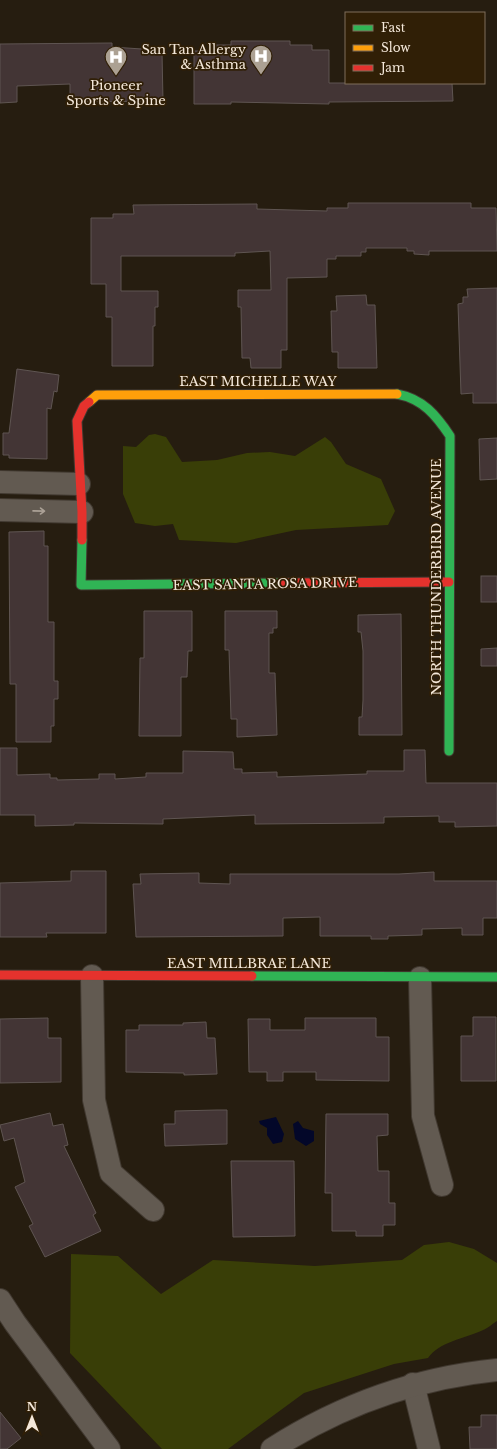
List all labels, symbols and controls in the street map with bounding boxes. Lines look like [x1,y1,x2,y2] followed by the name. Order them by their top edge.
[345,12,485,84] legend
[381,20,406,35] text: Fast
[381,40,411,55] text: Slow
[141,41,247,73] place label: San Tan Allergy & Asthma
[248,43,274,76] hospital icon: San Tan Allergy & Asthma
[103,44,129,77] hospital icon: Pioneer Sports & Spine
[379,60,405,75] text: Jam
[66,77,166,109] place label: Pioneer Sports & Spine
[179,373,337,390] street label: EAST MICHELLE WAY
[428,458,445,696] street label: NORTH THUNDERBIRD AVENUE
[32,507,45,515] one-way arrow
[173,574,357,594] street label: EAST SANTA ROSA DRIVE
[167,955,331,972] street label: EAST MILLBRAE LANE
[12,1397,52,1437] north arrow
[27,1400,38,1414] text: N

